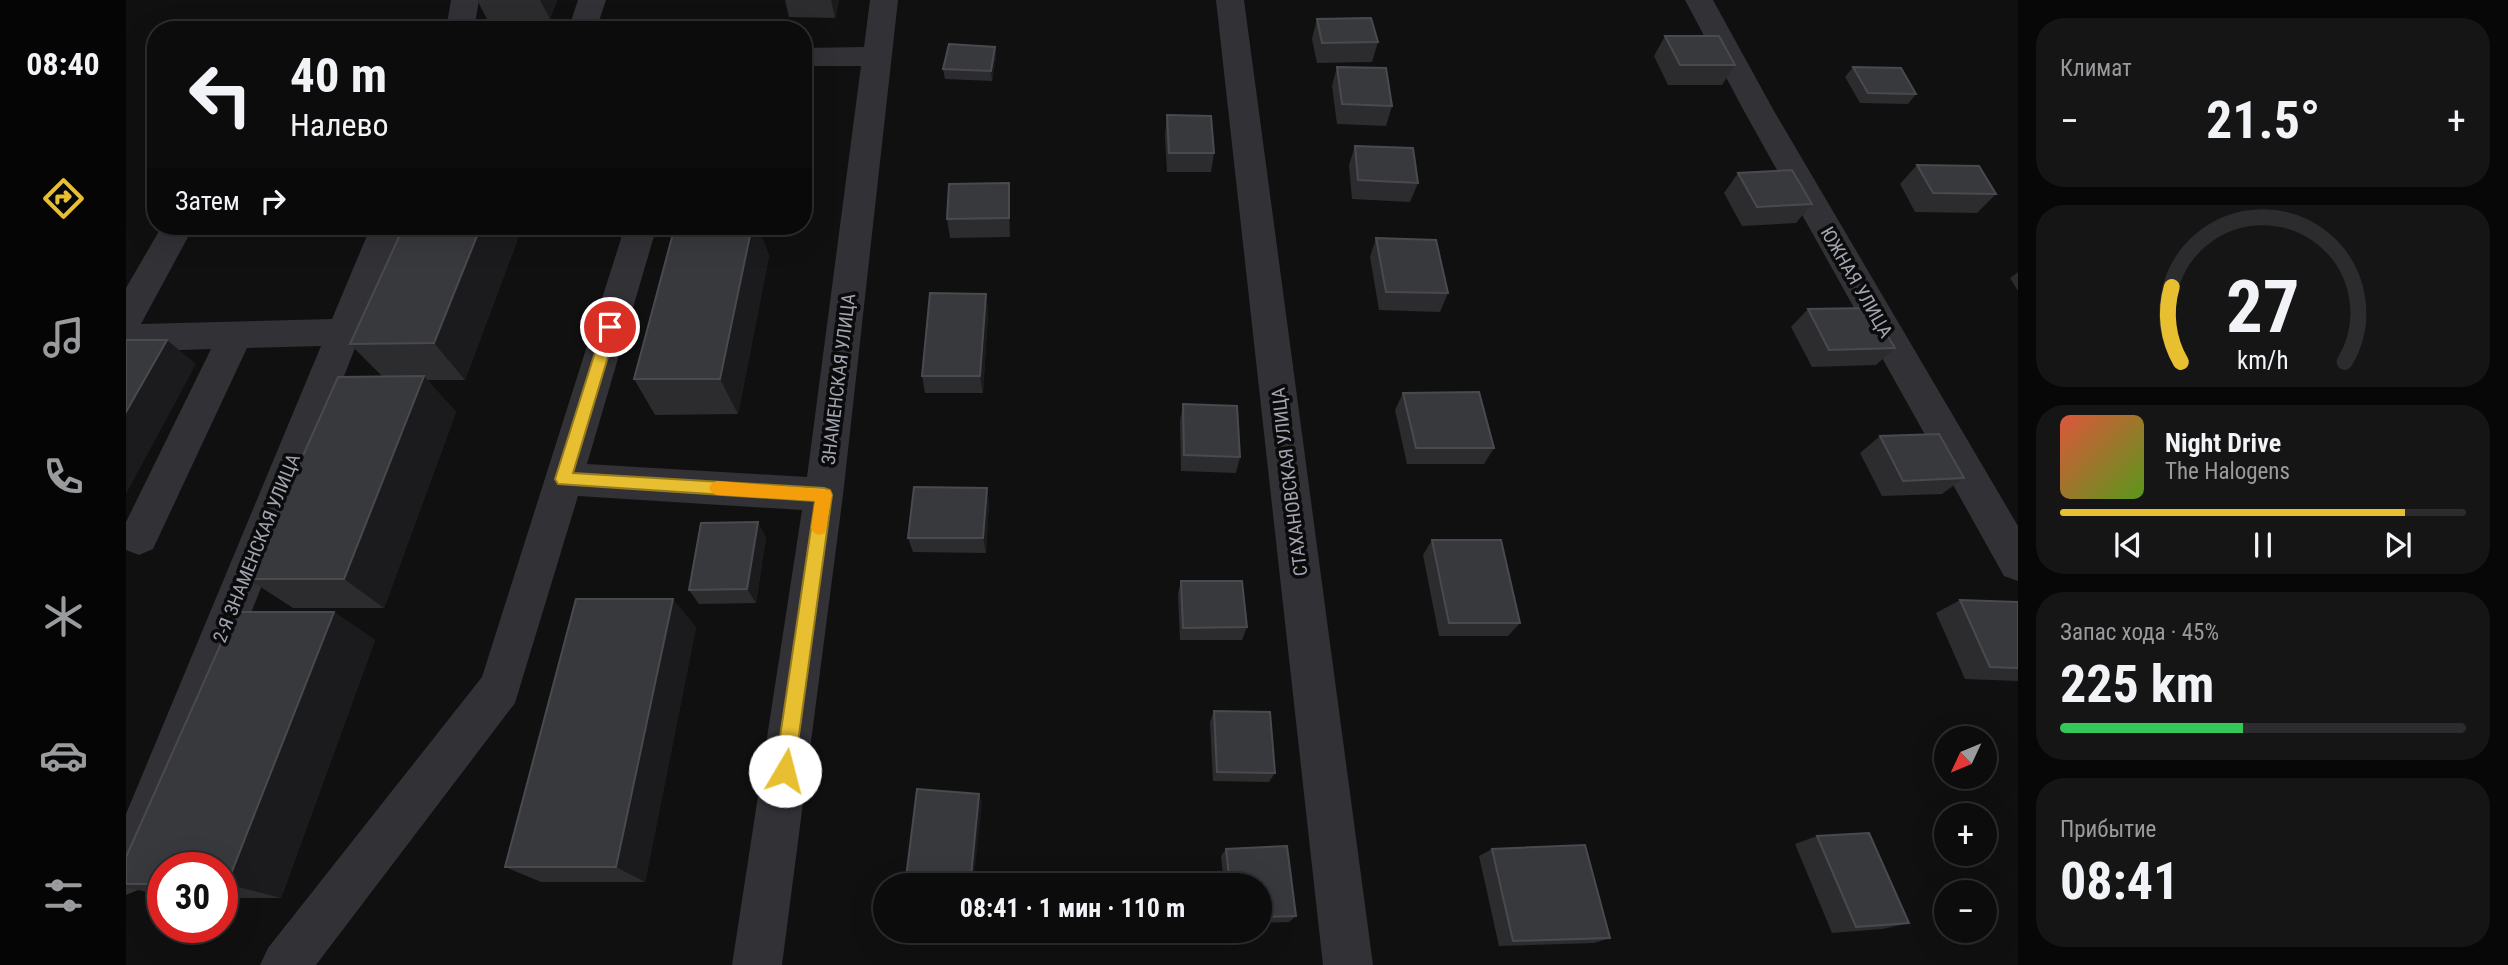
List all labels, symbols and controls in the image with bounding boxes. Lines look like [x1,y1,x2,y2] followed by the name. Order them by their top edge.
[26,45,100,83] text: 08:40
[290,47,387,104] text: 40 m
[175,49,266,140] icon: left
[2060,55,2132,82] text: Климат
[2206,90,2320,151] text: 21.5°
[2060,99,2079,143] text: −
[2447,99,2466,143] text: +
[290,106,389,144] text: Налево
[39,174,88,223] icon: directions
[254,182,292,220] icon: right
[175,186,240,216] text: Затем
[1816,223,1898,342] street label: ЮЖНАЯ УЛИЦА
[2226,264,2300,350] text: 27
[817,292,860,466] street label: ЗНАМЕНСКАЯ УЛИЦА
[580,297,640,357] pin
[591,308,629,346] icon: arrive
[39,313,88,362] icon: music
[2237,346,2289,375] text: km/h
[1267,386,1312,577] street label: СТАХАНОВСКАЯ УЛИЦА
[2165,428,2281,458] text: Night Drive
[208,450,305,646] street label: 2-Я ЗНАМЕНСКАЯ УЛИЦА
[39,452,88,501] icon: phone
[2165,458,2290,485] text: The Halogens
[2109,526,2147,564] icon: previous
[2244,526,2282,564] icon: pause
[2379,526,2417,564] icon: next
[39,592,88,641] icon: climate
[2060,619,2219,646] text: Запас хода · 45%
[2060,654,2214,715] text: 225 km
[1934,726,1997,789] north arrow
[1934,726,1997,943] map controls
[39,731,88,780] icon: car
[748,734,822,808] position arrow
[1934,803,1997,866] button: +
[2060,816,2156,843] text: Прибытие
[2060,851,2179,912] text: 08:41
[147,852,238,943] speed limit sign: 30
[39,871,88,920] icon: filters
[1934,880,1997,943] button: −
[960,893,1185,923] text: 08:41 · 1 мин · 110 m

